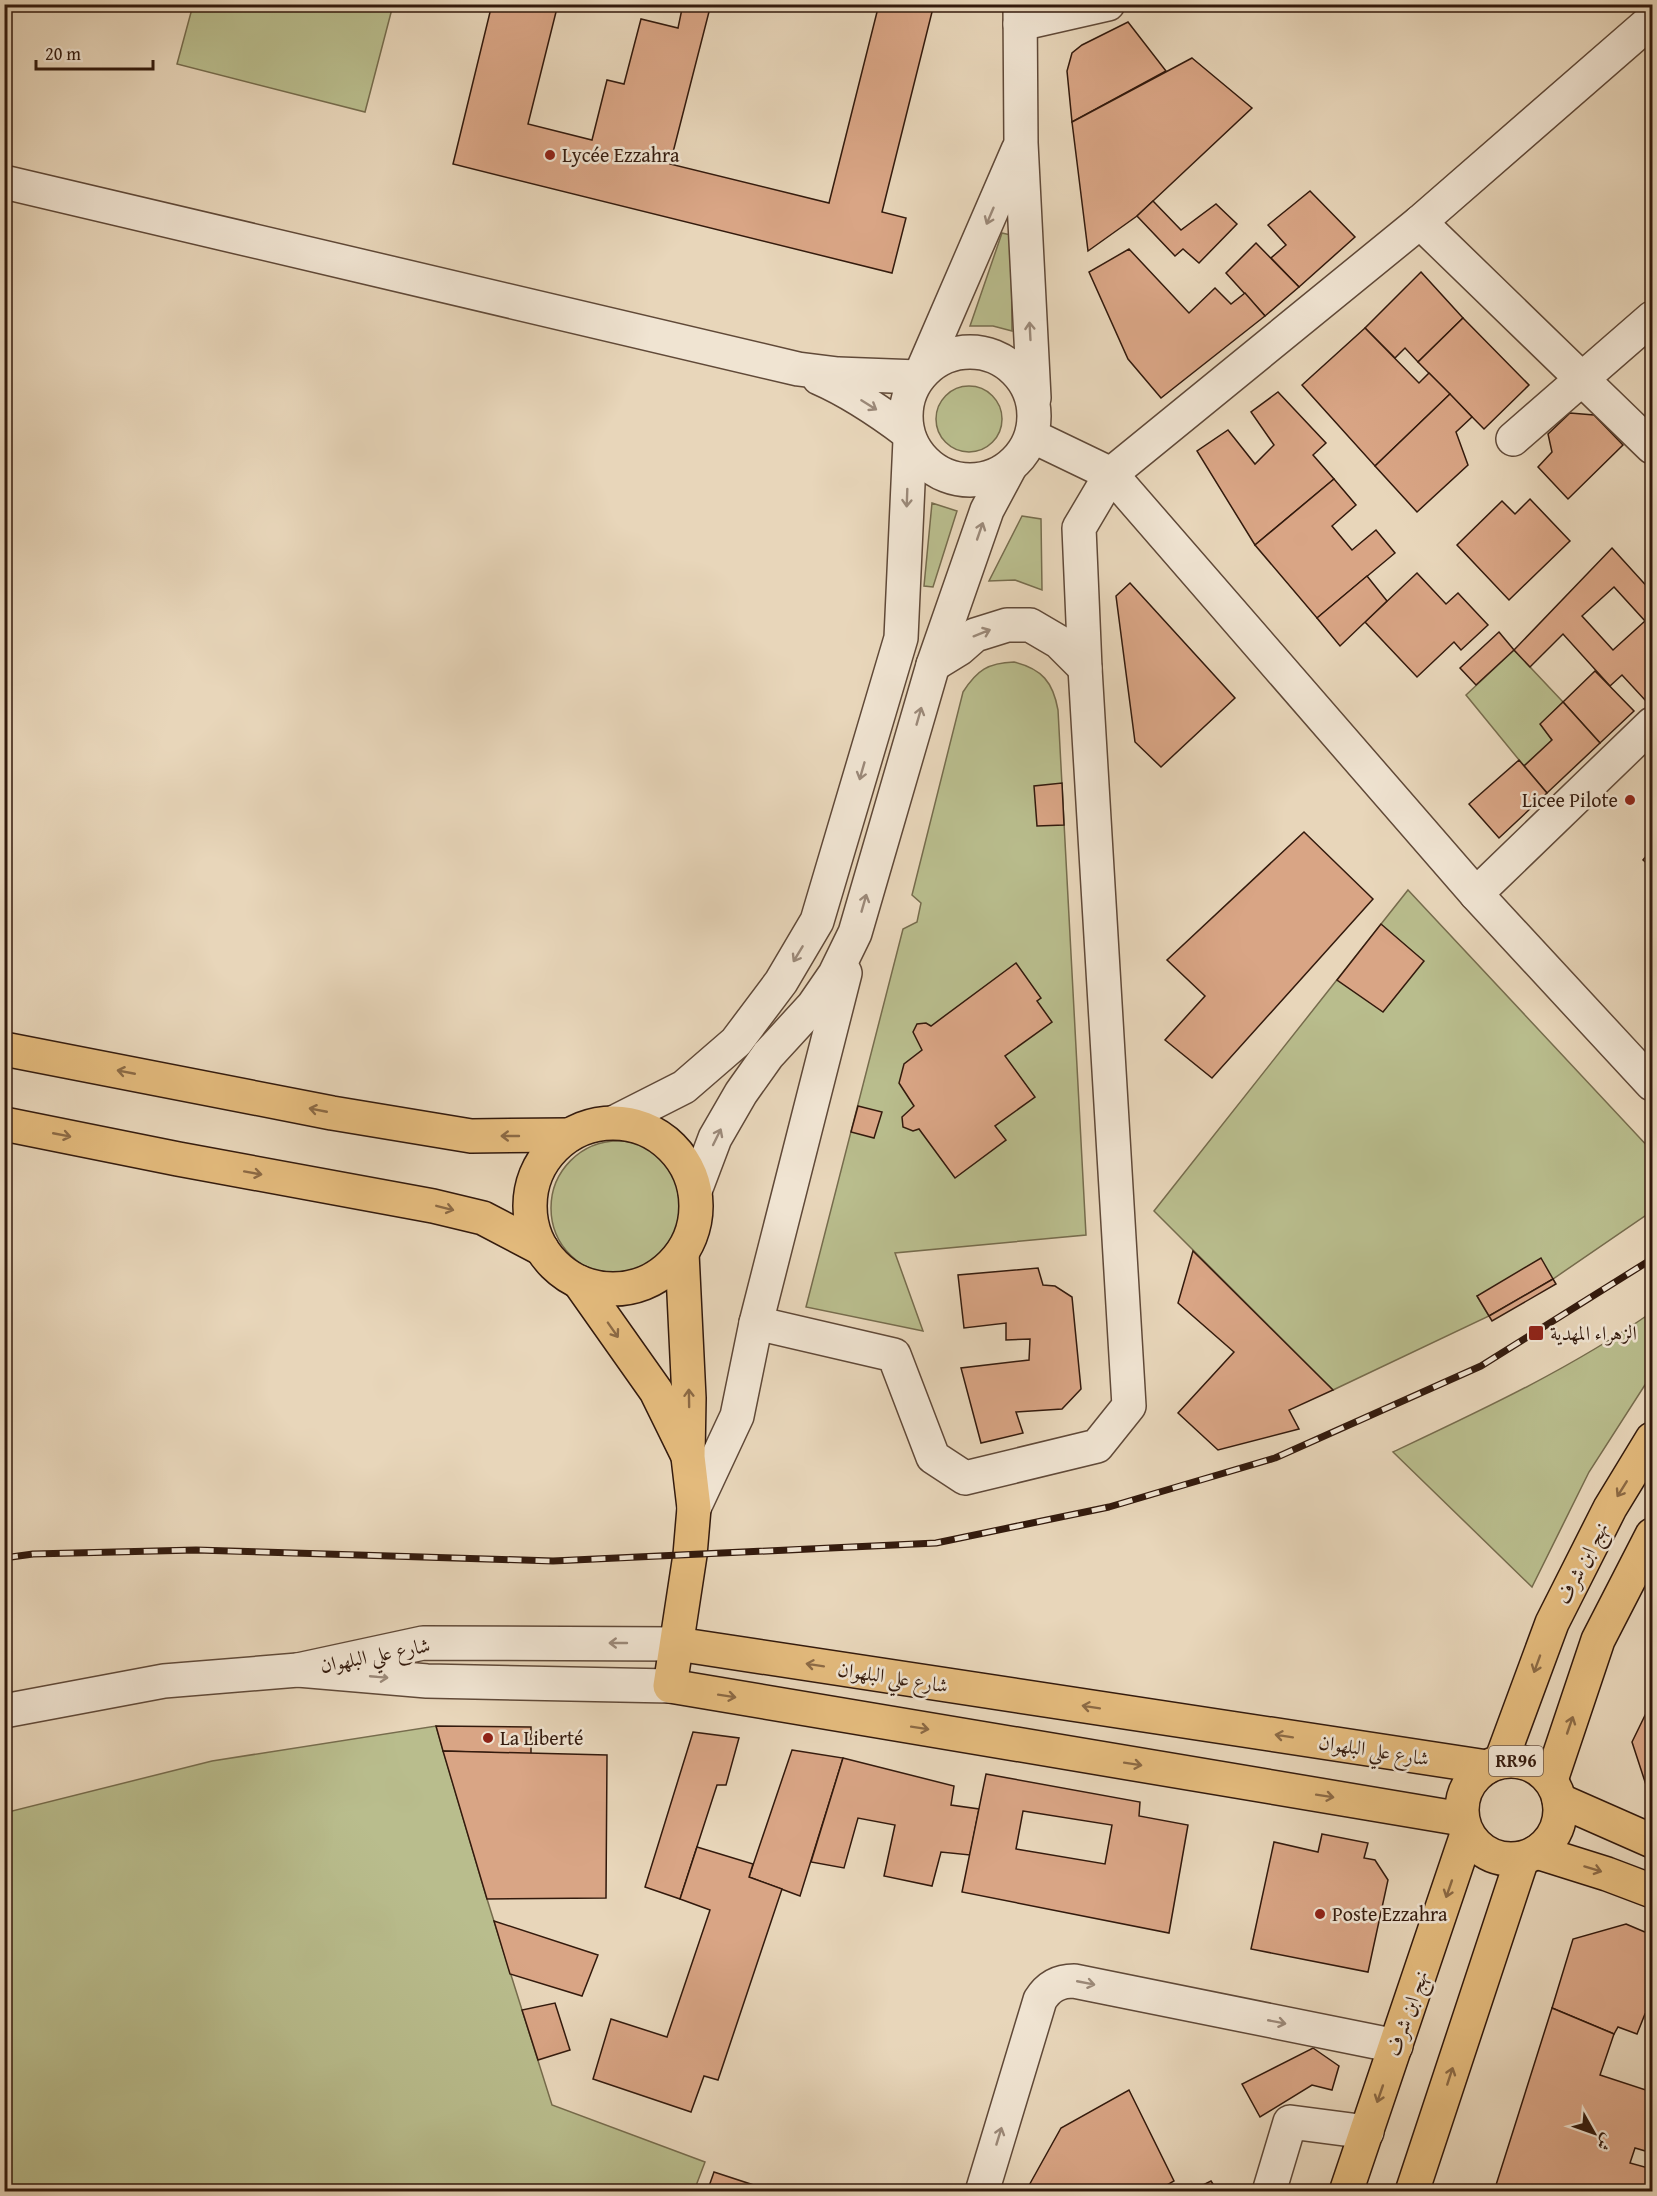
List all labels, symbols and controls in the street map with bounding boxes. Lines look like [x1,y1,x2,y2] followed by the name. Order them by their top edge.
[36,33,153,71] scale bar
[45,40,81,67] text: 20 m
[562,140,680,169] place label: Lycée Ezzahra
[543,148,557,162] marker: Lycée Ezzahra
[984,207,995,225] one-way arrow
[1025,321,1036,341] one-way arrow
[860,399,877,411] one-way arrow
[902,488,913,507] one-way arrow
[975,521,986,540] one-way arrow
[973,627,991,638] one-way arrow
[914,706,925,725] one-way arrow
[856,761,867,780] one-way arrow
[1522,785,1618,814] place label: Licee Pilote
[1623,793,1637,807] marker: Licee Pilote
[859,894,870,913] one-way arrow
[791,945,803,962] one-way arrow
[117,1066,137,1077] one-way arrow
[308,1104,328,1115] one-way arrow
[711,1128,723,1146] one-way arrow
[52,1130,71,1141] one-way arrow
[501,1130,521,1142] one-way arrow
[243,1168,263,1179] one-way arrow
[435,1203,454,1215] one-way arrow
[1550,1318,1637,1347] place label: الزهراء المهدية
[607,1321,619,1337] one-way arrow
[1527,1324,1545,1342] marker: الزهراء المهدية
[683,1389,695,1409] one-way arrow
[1615,1480,1627,1497] one-way arrow
[1548,1516,1618,1611] street label: نهج ابن شرف
[317,1630,434,1685] street label: شارع علي البلهوان
[609,1638,629,1649] one-way arrow
[835,1653,951,1705] street label: شارع علي البلهوان
[1531,1654,1542,1673] one-way arrow
[806,1659,826,1670] one-way arrow
[369,1672,389,1683] one-way arrow
[717,1691,737,1702] one-way arrow
[1082,1701,1102,1712] one-way arrow
[1565,1716,1576,1735] one-way arrow
[500,1723,583,1752] place label: La Liberté
[909,1723,929,1734] one-way arrow
[1316,1726,1432,1778] street label: شارع علي البلهوان
[1275,1730,1294,1741] one-way arrow
[481,1731,495,1745] marker: La Liberté
[1489,1746,1543,1776] road number: RR96
[1122,1758,1142,1769] one-way arrow
[1315,1790,1334,1801] one-way arrow
[1583,1864,1602,1875] one-way arrow
[1442,1879,1453,1898] one-way arrow
[1332,1899,1448,1928] place label: Poste Ezzahra
[1313,1907,1327,1921] marker: Poste Ezzahra
[1378,1966,1439,2061] street label: نهج ابن شرف
[1075,1978,1095,1989] one-way arrow
[1267,2017,1286,2028] one-way arrow
[1445,2067,1456,2086] one-way arrow
[1373,2084,1384,2103] one-way arrow
[1564,2103,1624,2163] north arrow
[994,2126,1005,2145] one-way arrow
[1591,2129,1620,2156] text: ش

